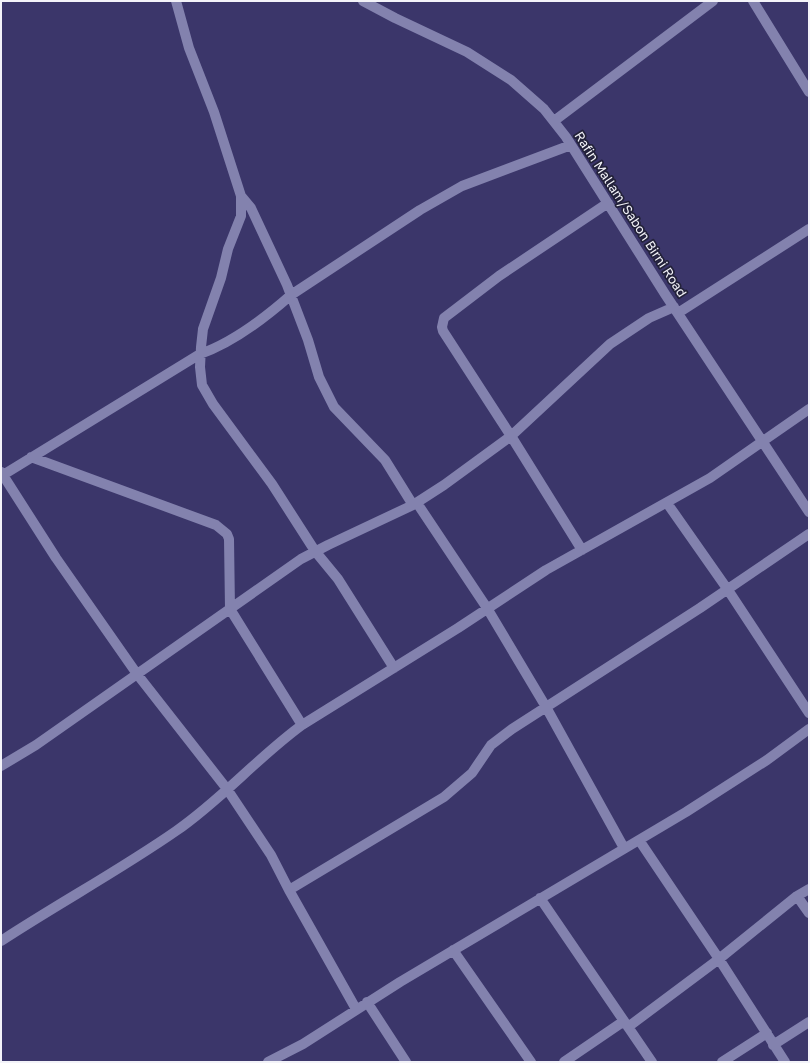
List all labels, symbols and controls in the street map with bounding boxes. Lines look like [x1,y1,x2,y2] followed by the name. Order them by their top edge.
[571,128,691,300] street label: Rafin Mallam/Sabon Birni Road

